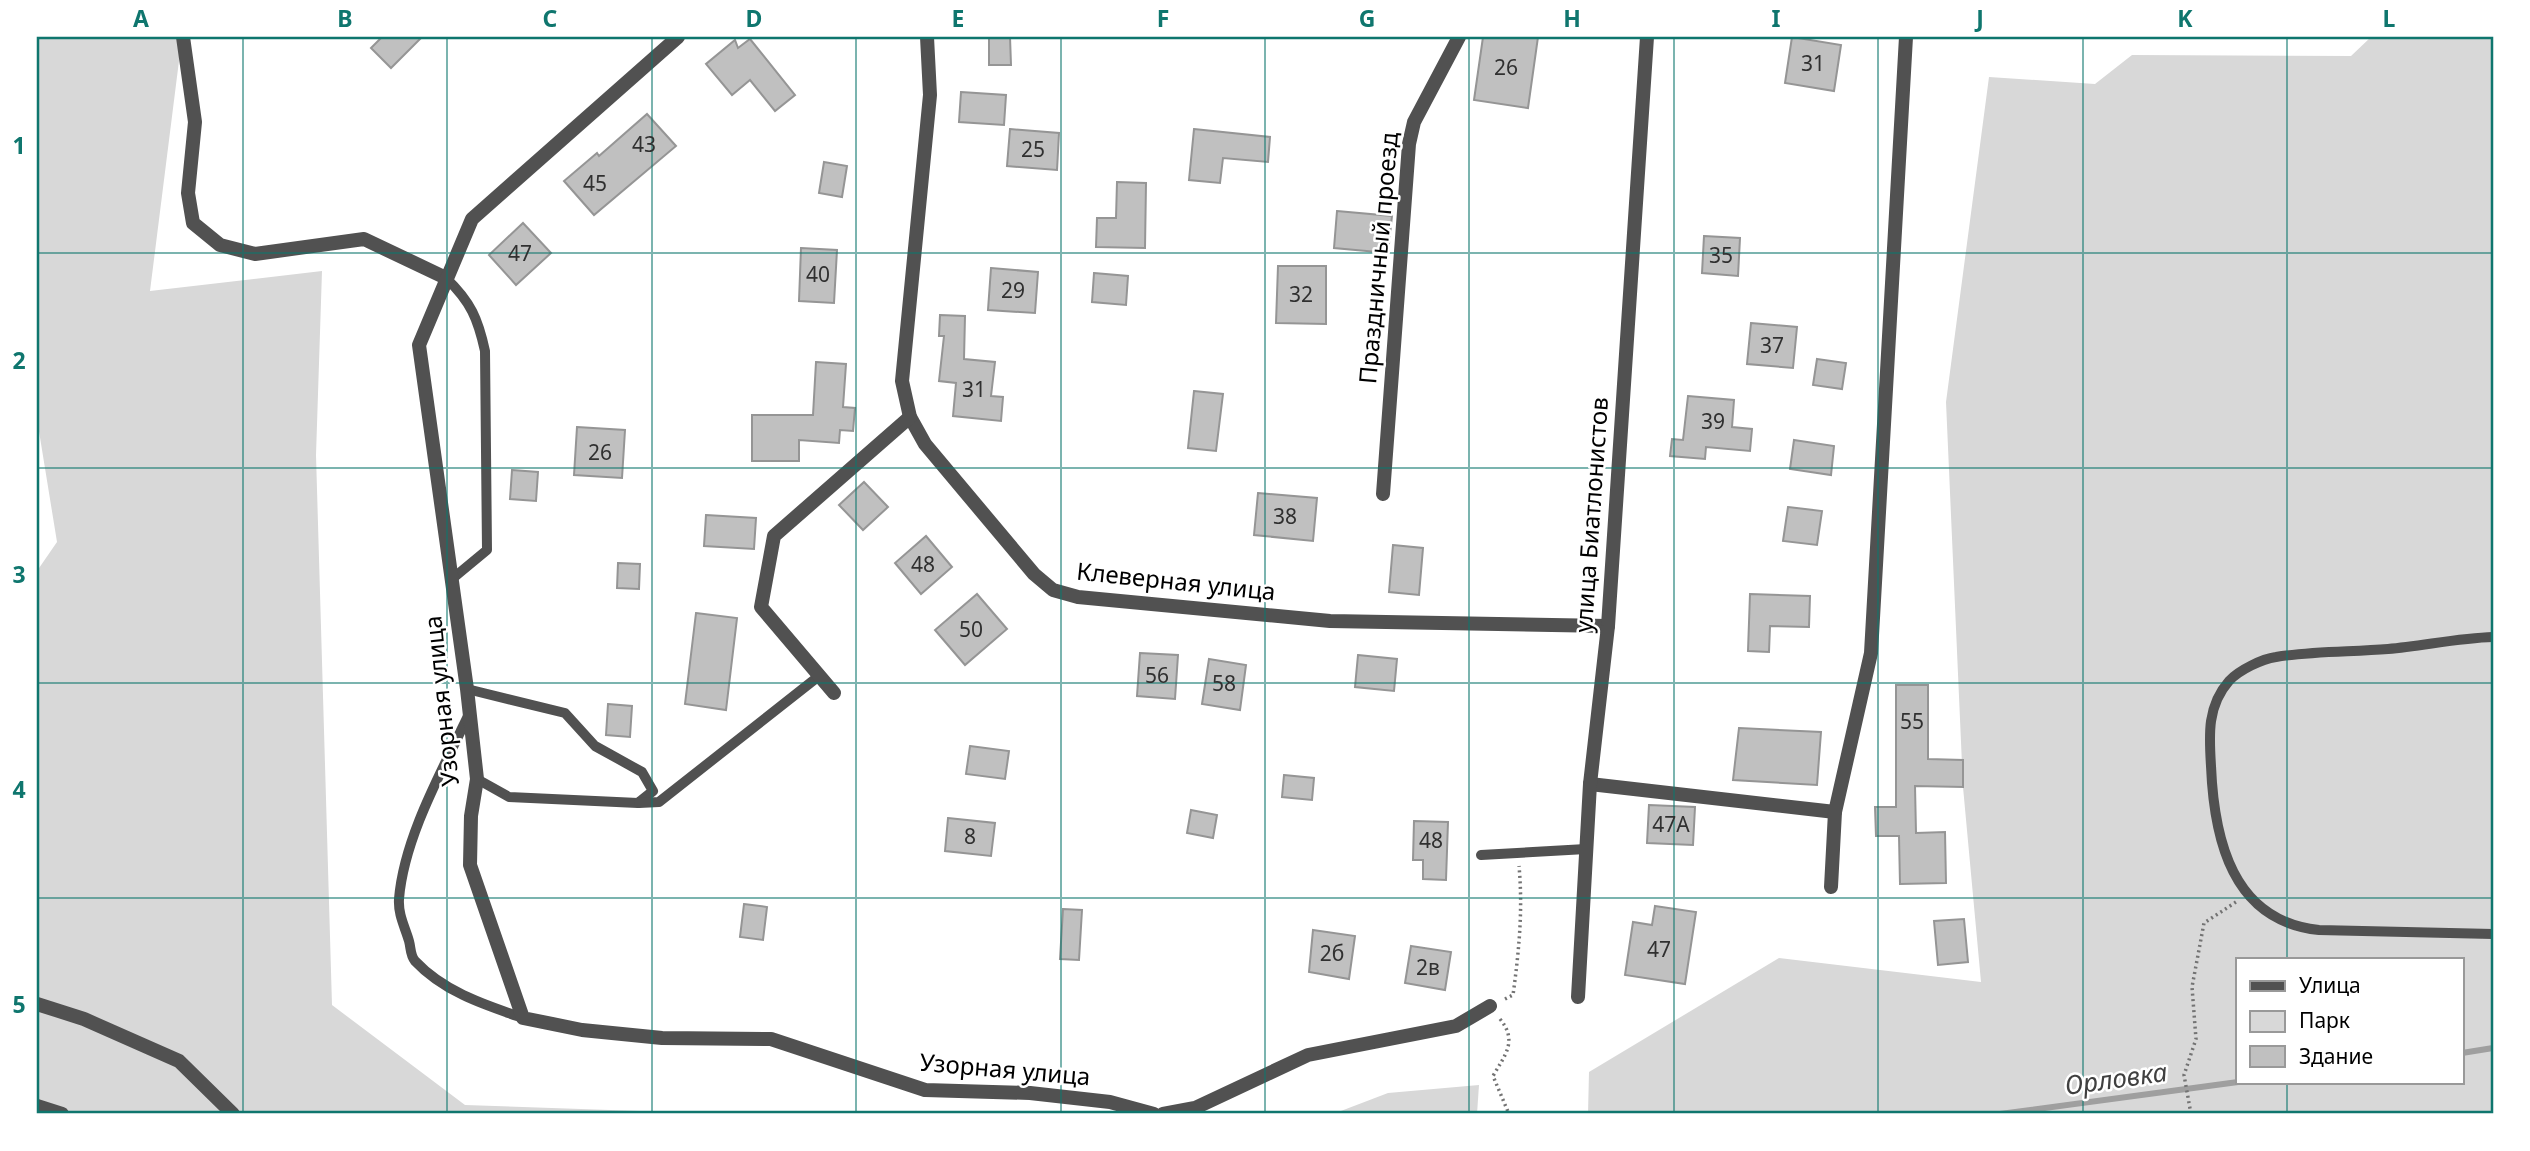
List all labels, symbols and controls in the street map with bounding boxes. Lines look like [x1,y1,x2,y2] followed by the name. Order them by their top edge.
[133,2,149,34] text: A
[337,2,353,34] text: B
[543,2,558,34] text: C
[746,2,762,34] text: D
[952,2,964,34] text: E
[1157,2,1169,34] text: F
[1359,2,1375,34] text: G
[1563,2,1581,34] text: H
[1772,2,1781,34] text: I
[1974,2,1984,34] text: J
[2177,2,2193,34] text: K
[2383,2,2396,34] text: L
[1801,49,1825,77] house number: 31
[1494,53,1518,81] house number: 26
[12,129,26,161] text: 1
[632,130,656,158] house number: 43
[1350,130,1405,385] street label: Праздничный проезд
[1021,135,1045,163] house number: 25
[583,169,607,197] house number: 45
[508,239,532,267] house number: 47
[1709,241,1733,269] house number: 35
[806,260,830,288] house number: 40
[1001,276,1025,304] house number: 29
[1289,280,1313,308] house number: 32
[1760,331,1784,359] house number: 37
[12,344,26,376] text: 2
[962,375,986,403] house number: 31
[1566,396,1615,634] street label: улица Биатлонистов
[1701,407,1725,435] house number: 39
[588,438,612,466] house number: 26
[1273,502,1297,530] house number: 38
[911,550,935,578] house number: 48
[1075,554,1277,607] street label: Клеверная улица
[12,558,26,590] text: 3
[415,614,466,788] street label: Узорная улица
[959,615,983,643] house number: 50
[1145,661,1169,689] house number: 56
[1212,669,1236,697] house number: 58
[1900,707,1924,735] house number: 55
[12,773,26,805] text: 4
[1652,810,1690,838] house number: 47А
[964,822,976,850] house number: 8
[1419,826,1443,854] house number: 48
[1647,935,1671,963] house number: 47
[1320,939,1344,967] house number: 2б
[1416,953,1440,981] house number: 2в
[2236,958,2464,1084] legend
[2299,971,2361,999] text: Улица
[12,988,26,1020] text: 5
[2299,1006,2350,1034] text: Парк
[2299,1042,2373,1070] text: Здание
[918,1045,1092,1092] street label: Узорная улица
[2062,1053,2170,1103] water label: Орловка

